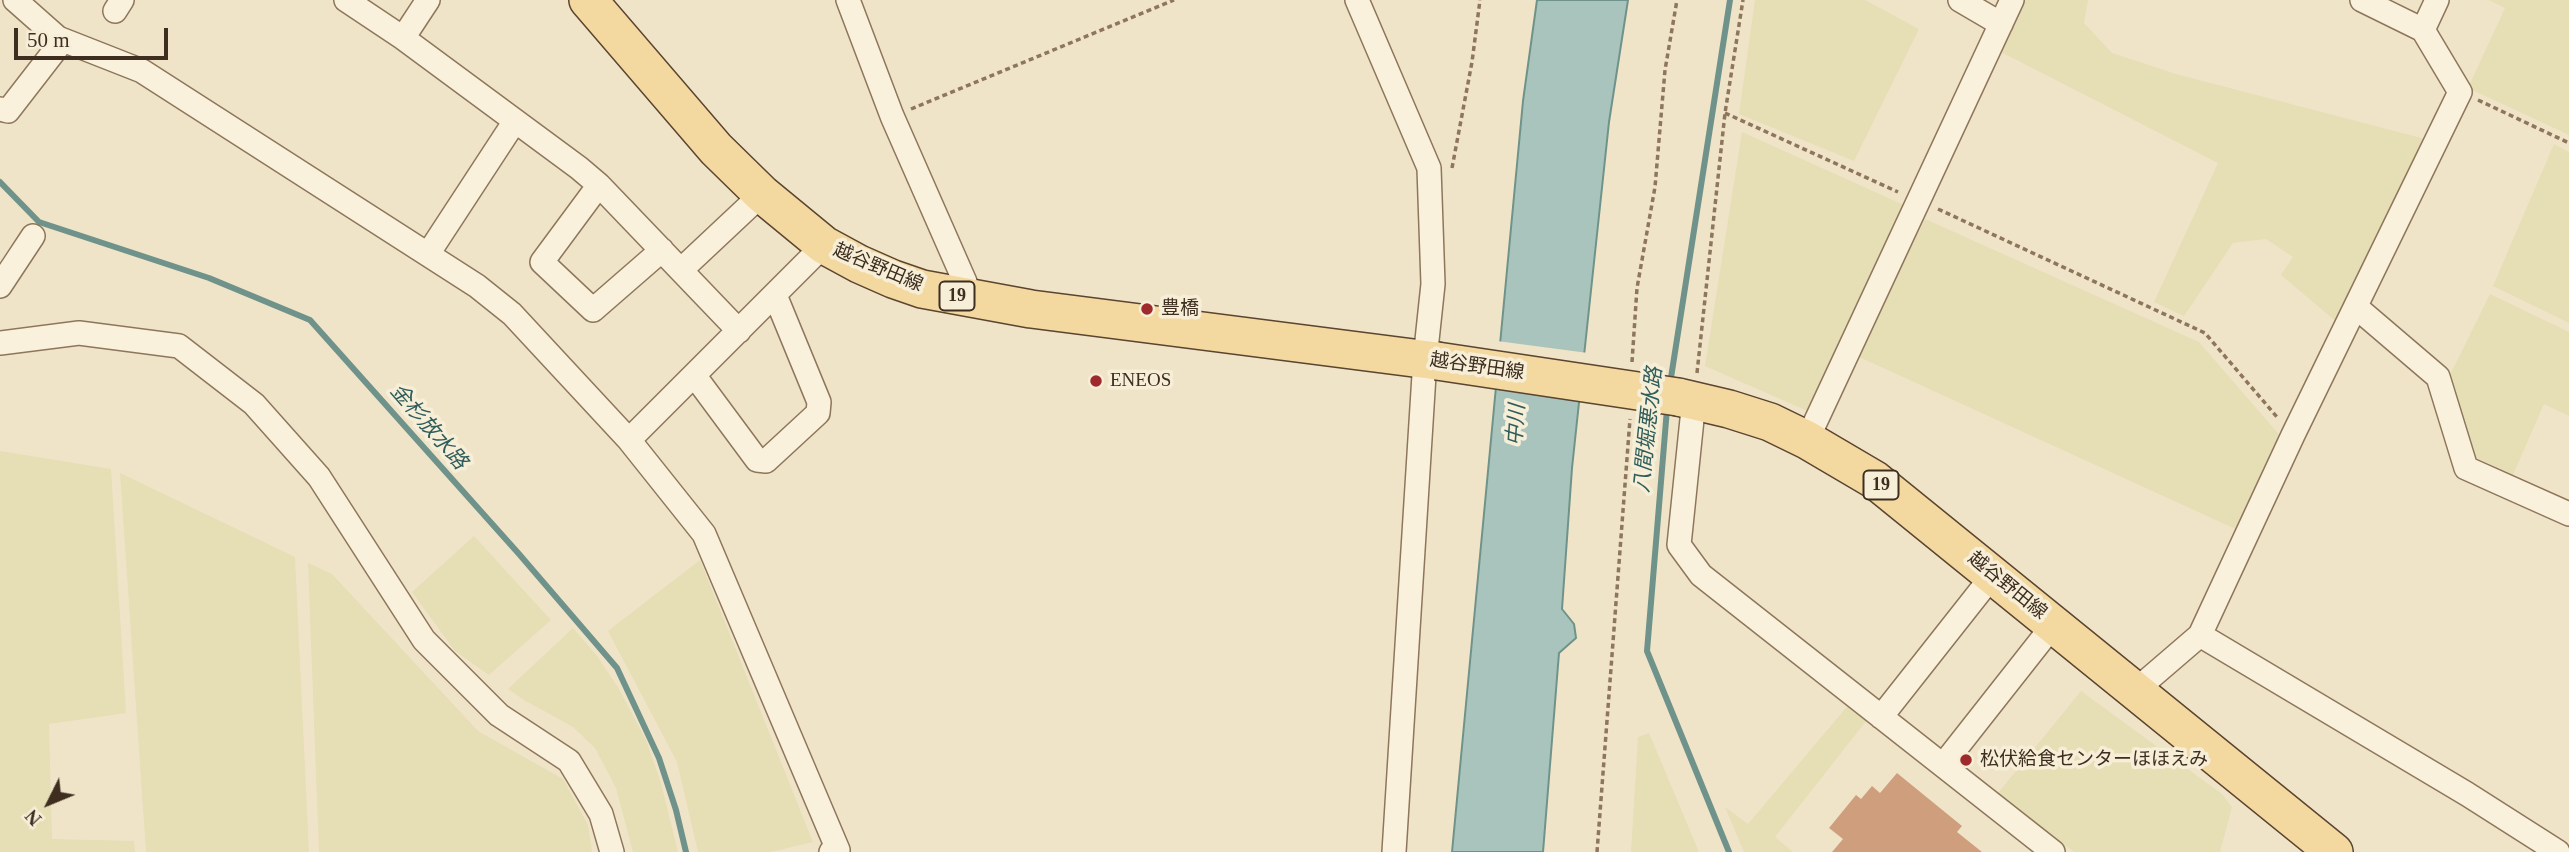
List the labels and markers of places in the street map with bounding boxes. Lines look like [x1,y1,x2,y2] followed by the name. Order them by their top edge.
[1161,298,1199,320] place label: 豊橋
[1139,301,1155,317] marker: 豊橋
[1110,370,1171,392] place label: ENEOS
[1088,373,1104,389] marker: ENEOS
[1980,749,2208,771] place label: 松伏給食センターほほえみ
[1958,752,1974,768] marker: 松伏給食センターほほえみ

